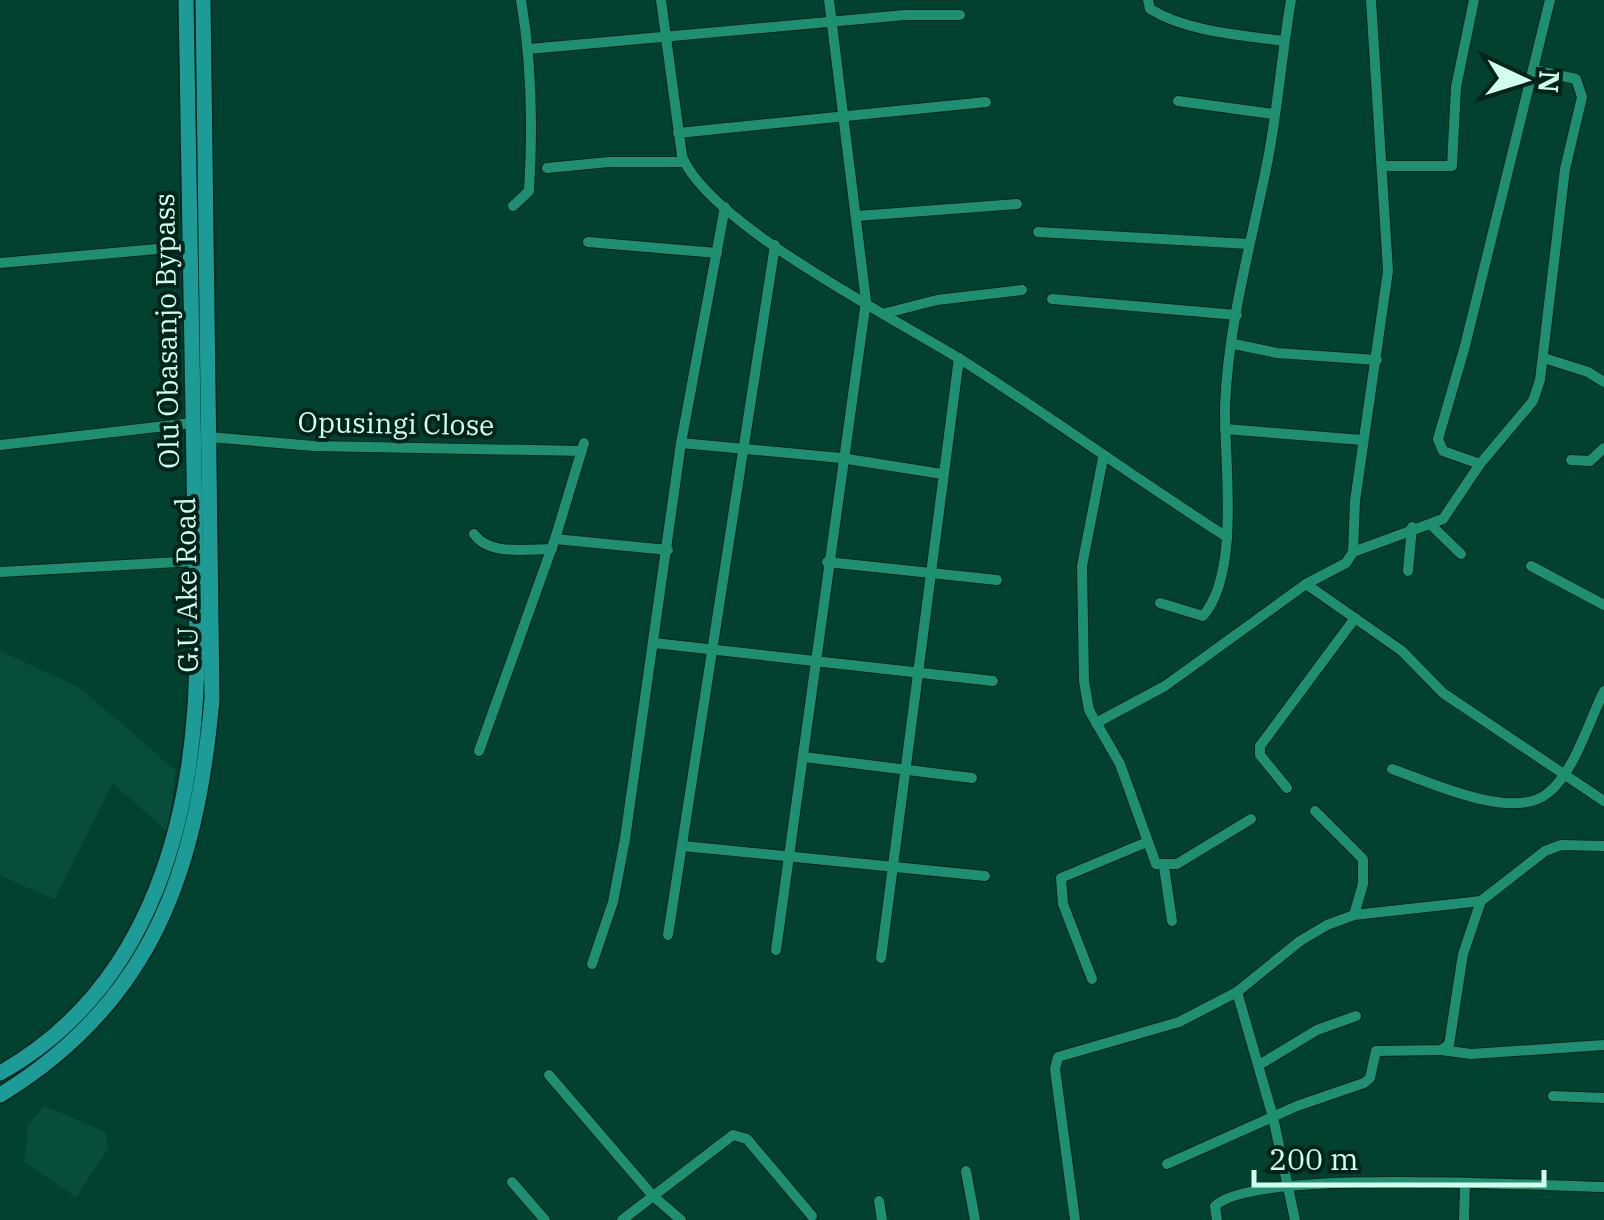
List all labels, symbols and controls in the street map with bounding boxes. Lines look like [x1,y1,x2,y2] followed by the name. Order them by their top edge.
[1474,30,1574,130] north arrow
[1530,69,1569,94] text: N
[145,193,187,469] street label: Olu Obasanjo Bypass
[297,403,495,443] street label: Opusingi Close
[166,497,206,673] street label: G.U Ake Road
[1254,1125,1544,1187] scale bar
[1269,1139,1359,1178] text: 200 m

